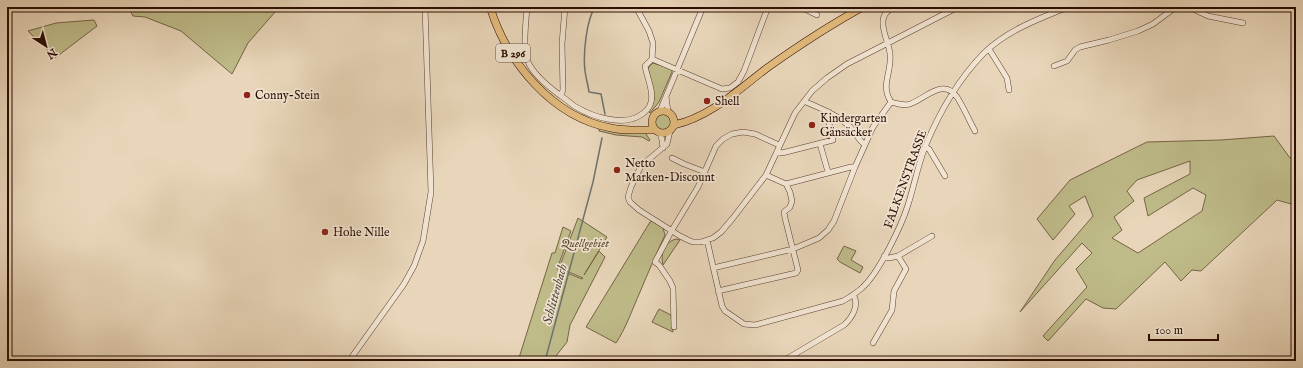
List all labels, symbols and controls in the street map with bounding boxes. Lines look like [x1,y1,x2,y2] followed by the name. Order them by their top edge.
[26,26,66,66] north arrow
[43,44,60,62] text: N
[496,44,530,62] road number: B 296
[255,88,320,103] place label: Conny-Stein
[242,90,252,100] marker: Conny-Stein
[715,94,740,109] place label: Shell
[702,96,712,106] marker: Shell
[820,111,887,140] place label: Kindergarten Gänsäcker
[807,120,817,130] marker: Kindergarten Gänsäcker
[881,128,930,231] street label: FALKENSTRASSE
[625,156,715,185] place label: Netto Marken-Discount
[612,165,622,175] marker: Netto Marken-Discount
[333,225,390,240] place label: Hohe Nille
[320,227,330,237] marker: Hohe Nille
[561,236,610,252] park label: Quellgebiet
[539,262,572,327] water label: Schlittenbach
[1149,316,1218,342] scale bar
[1155,323,1183,338] text: 100 m

